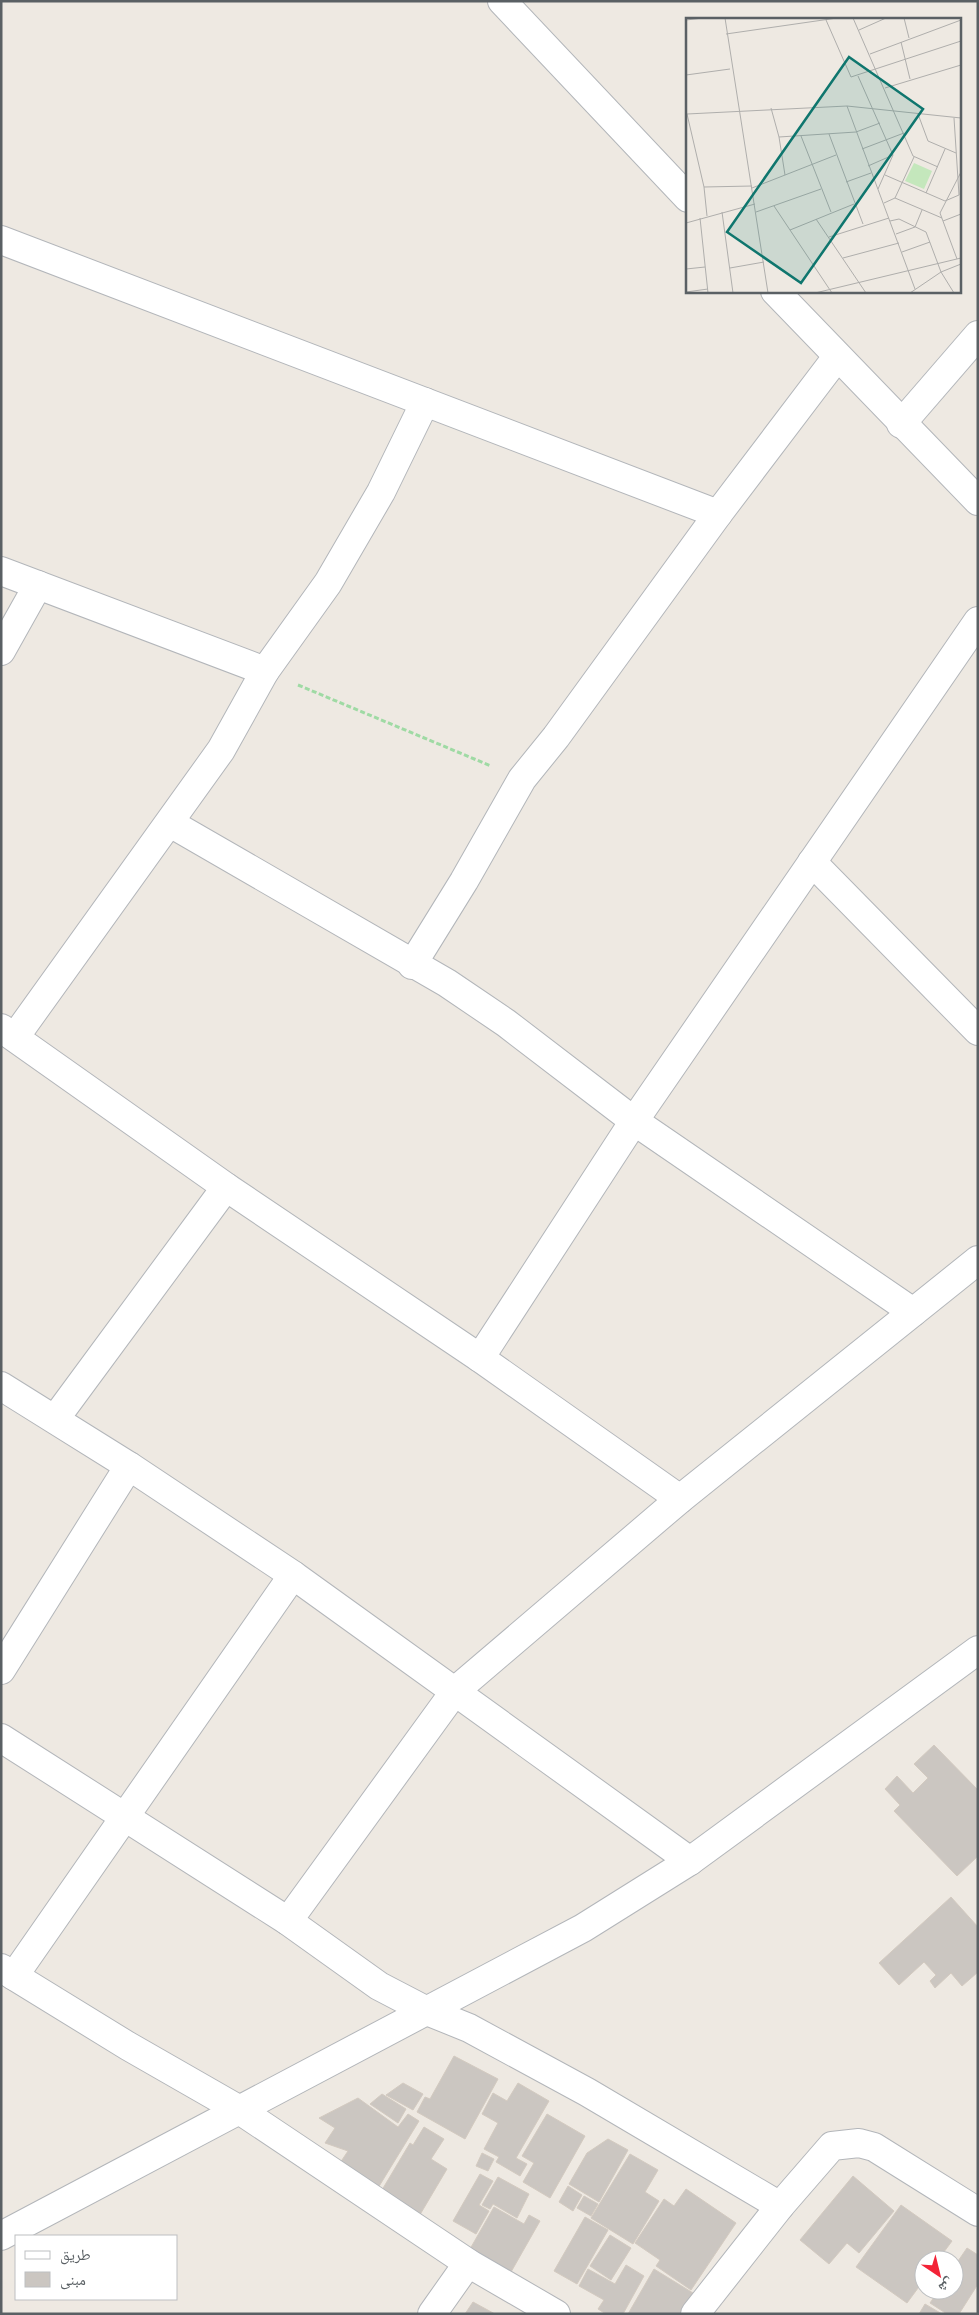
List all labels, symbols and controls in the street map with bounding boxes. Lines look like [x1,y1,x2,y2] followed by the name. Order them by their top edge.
[686,18,962,292] inset map
[15,2235,178,2300] legend
[60,2244,91,2265] text: طريق
[914,2250,964,2300] north arrow
[60,2269,86,2290] text: مبنى
[935,2274,958,2298] text: ش

